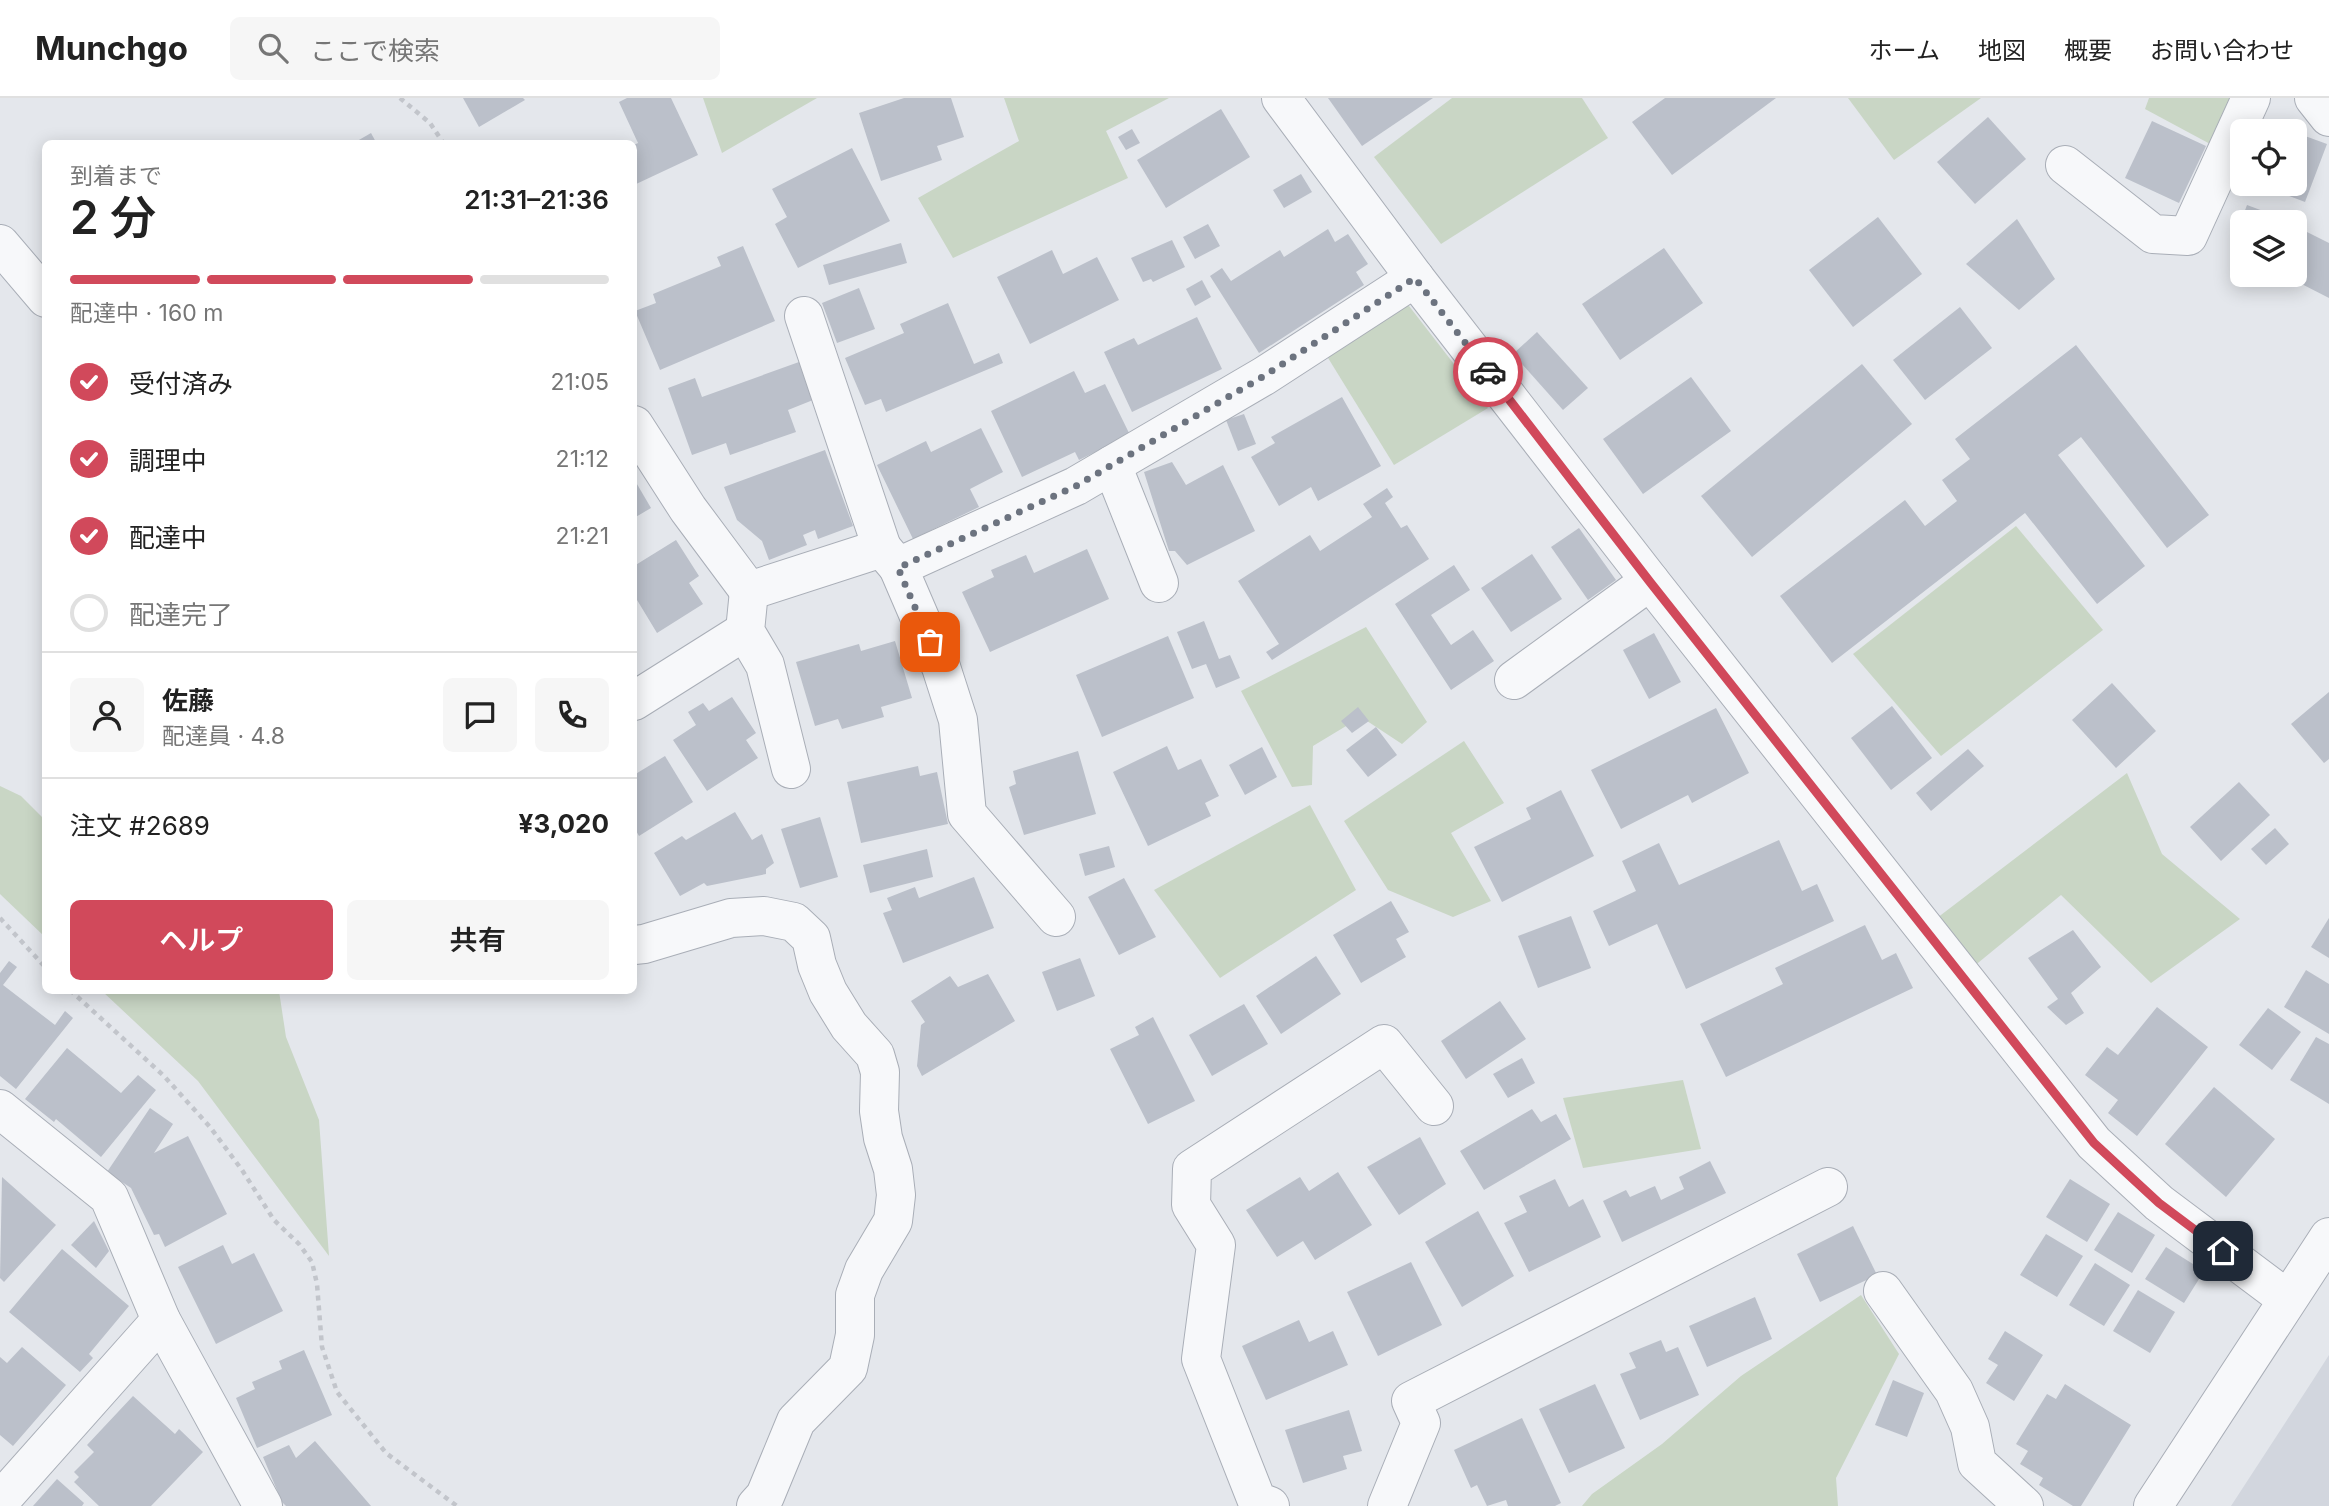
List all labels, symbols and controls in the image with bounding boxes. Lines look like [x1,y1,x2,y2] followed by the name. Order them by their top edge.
[230,17,720,80] search box
[35,28,188,68] text: Munchgo
[254,29,292,67] icon: search
[310,35,440,66] text: ここで検索
[1869,36,1940,65] text: ホーム
[1978,36,2026,65] text: 地図
[2064,36,2112,65] text: 概要
[2150,36,2294,65] text: お問い合わせ
[2230,119,2307,287] map controls
[2230,119,2307,196] button: locate
[70,162,162,190] text: 到着まで
[464,184,609,215] text: 21:31–21:36
[70,189,156,245] text: 2 分
[2230,210,2307,287] button: layers
[70,299,223,327] text: 配達中 · 160 m
[1453,337,1523,407] courier
[1469,353,1507,391] icon: car
[70,363,108,401] icon: check
[129,368,233,399] text: 受付済み
[551,368,609,396] text: 21:05
[70,440,108,478] icon: check
[129,445,207,476] text: 調理中
[556,445,609,473] text: 21:12
[70,517,108,555] icon: check
[129,522,207,553] text: 配達中
[556,522,609,550] text: 21:21
[129,599,233,630] text: 配達完了
[900,612,960,672] pin
[911,623,949,661] icon: bag
[70,678,144,752] button: person
[443,678,517,752] button: chat
[535,678,609,752] button: phone
[162,685,214,716] text: 佐藤
[162,722,285,750] text: 配達員 · 4.8
[519,808,609,839] text: ¥3,020
[70,810,210,841] text: 注文 #2689
[70,900,333,980] button: ヘルプ
[347,900,609,980] button: 共有
[2193,1221,2253,1281] pin
[2204,1232,2242,1270] icon: home

